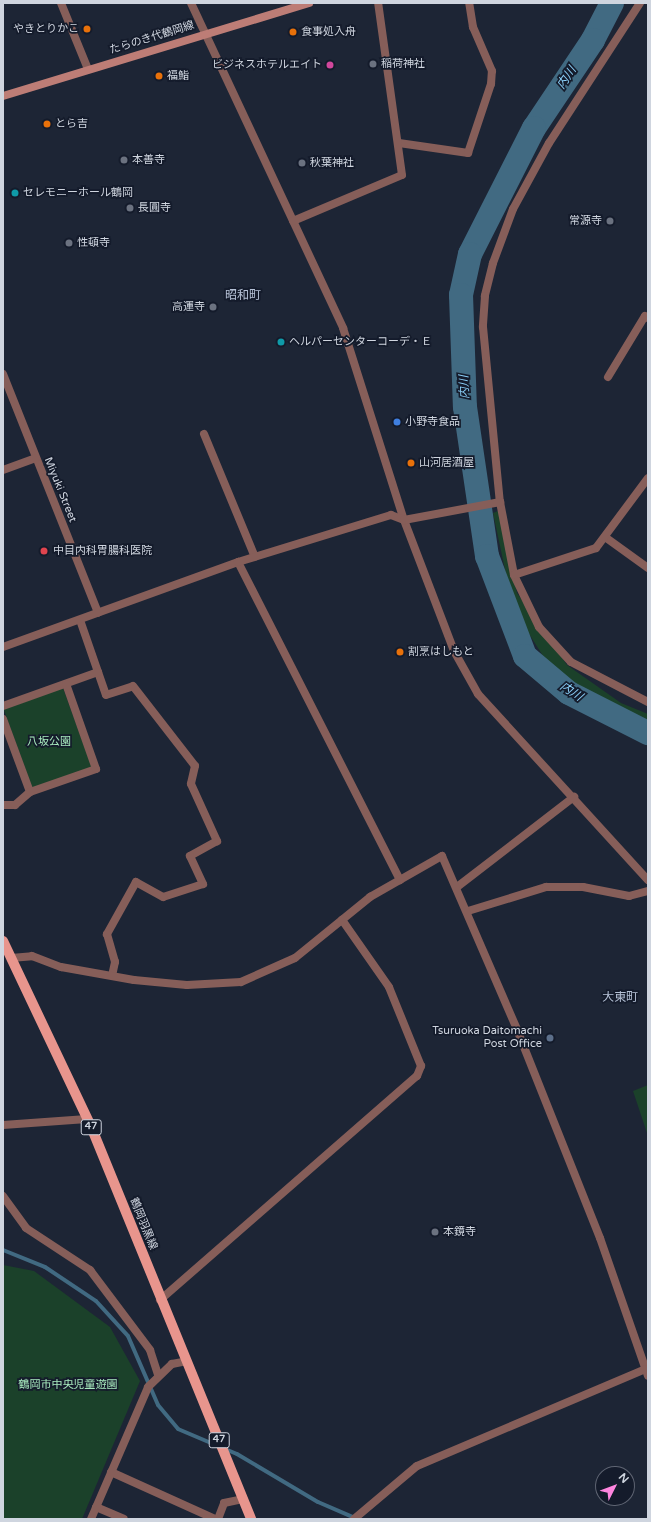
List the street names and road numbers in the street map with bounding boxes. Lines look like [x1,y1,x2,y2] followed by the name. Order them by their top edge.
[108,19,196,57] street label: たらのき代鶴岡線
[41,456,79,524] street label: Miyuki Street
[80,1119,102,1135] road number: 47
[127,1196,159,1252] street label: 鶴岡羽黒線
[208,1432,230,1448] road number: 47

